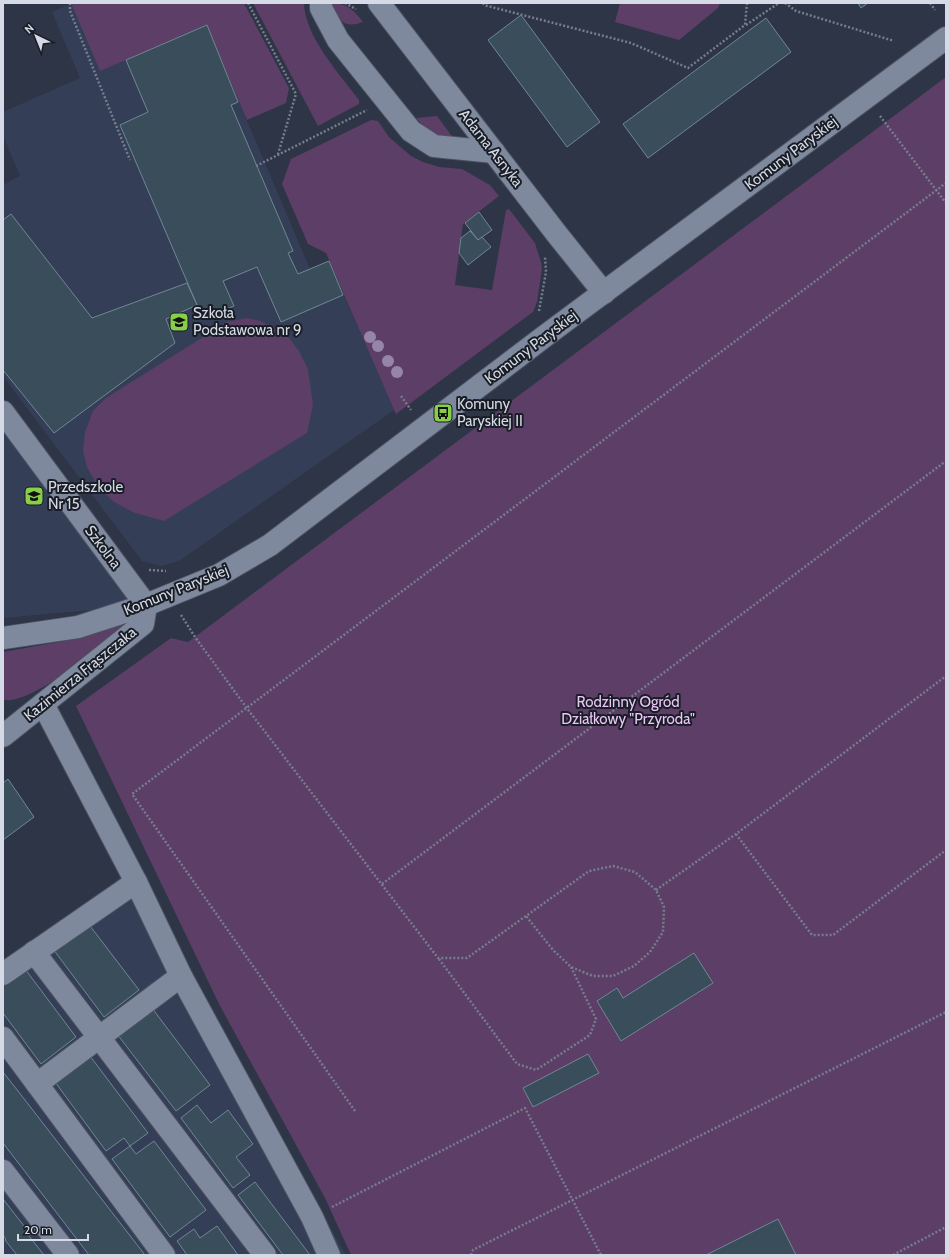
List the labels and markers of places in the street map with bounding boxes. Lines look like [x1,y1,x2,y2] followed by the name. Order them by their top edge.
[193,304,302,339] place label: Szkoła Podstawowa nr 9
[168,311,190,333] school or university icon: Szkoła Podstawowa nr 9
[457,395,523,430] place label: Komuny Paryskiej II
[432,402,454,424] bus stop icon: Komuny Paryskiej II
[48,478,123,513] place label: Przedszkole Nr 15
[23,485,45,507] school or university icon: Przedszkole Nr 15

